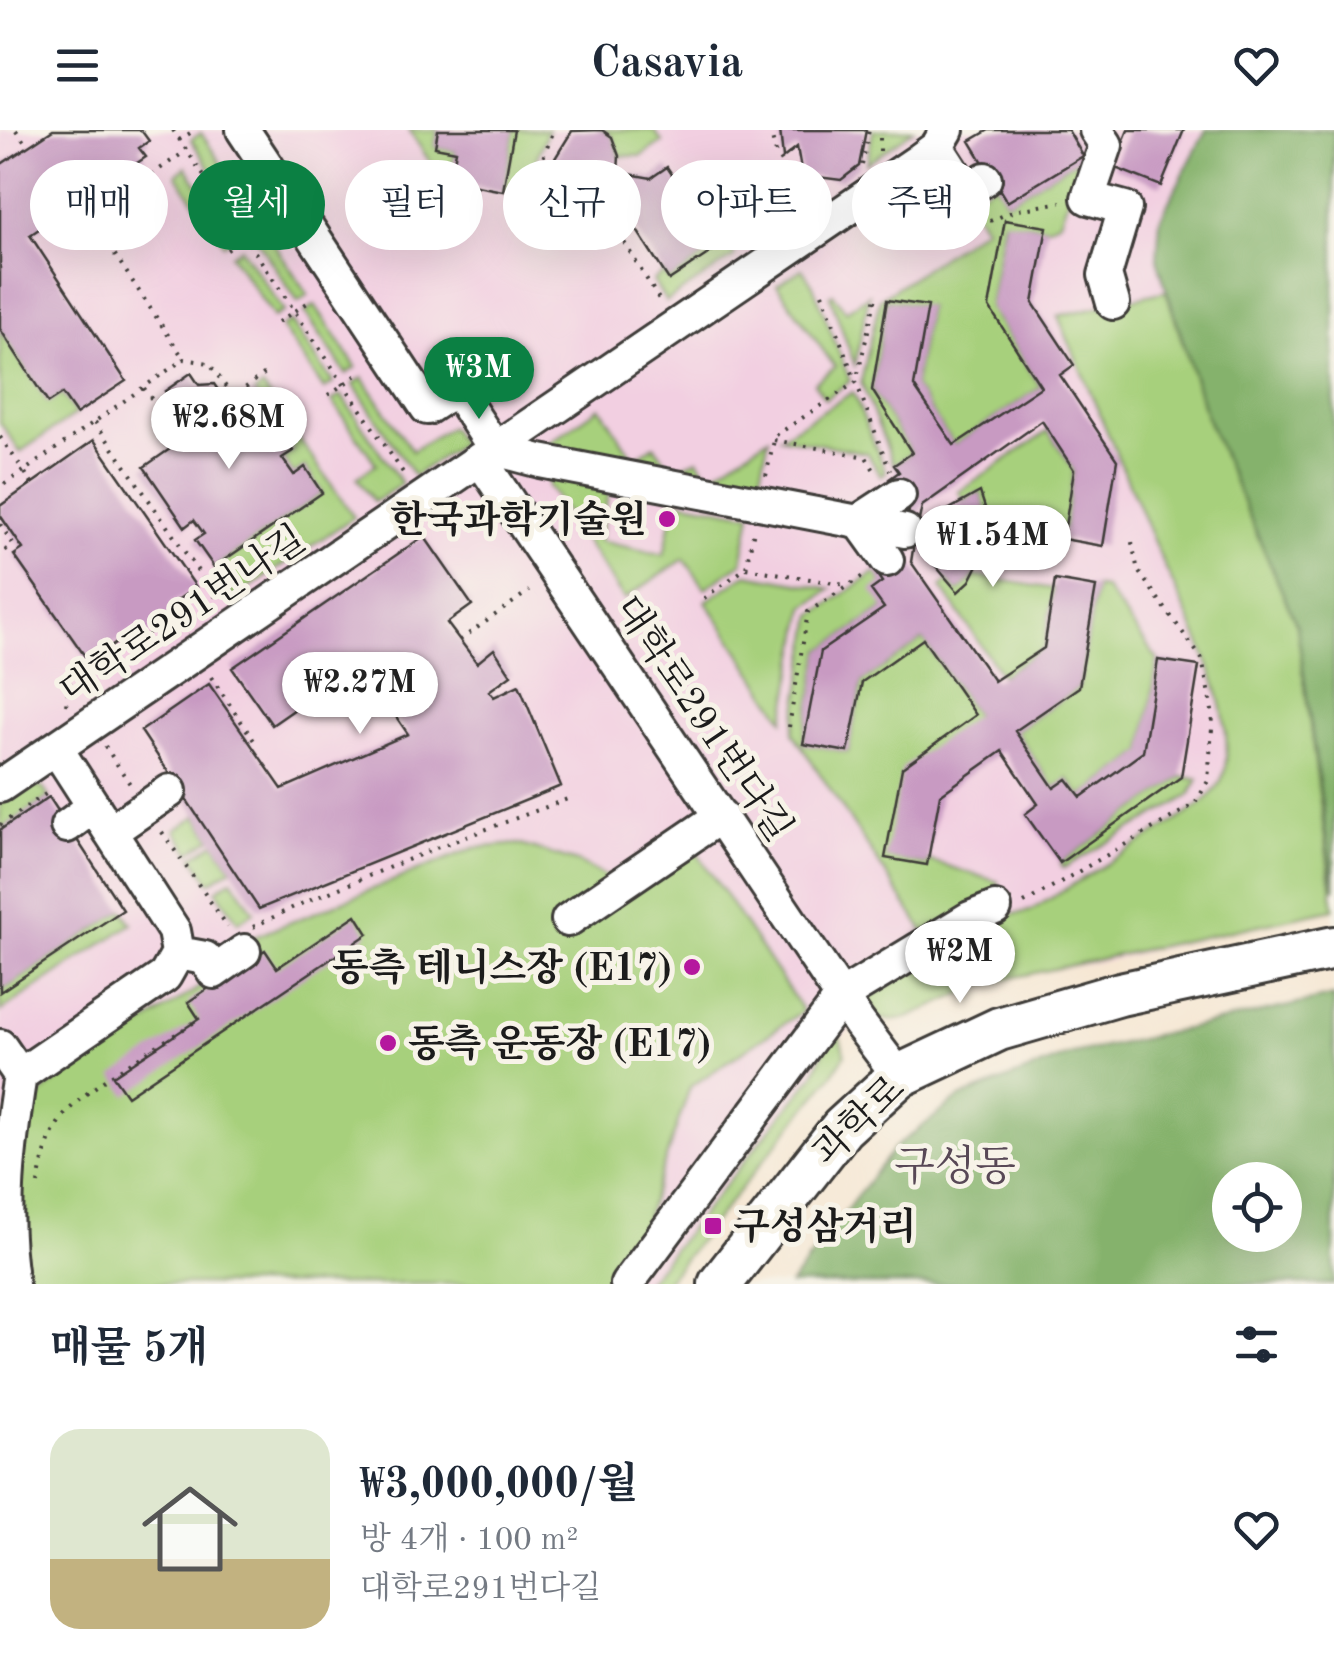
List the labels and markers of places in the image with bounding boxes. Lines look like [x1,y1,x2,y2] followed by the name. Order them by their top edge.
[431,337,527,422] pin: ₩3M
[148,387,310,472] pin: ₩2.68M
[390,499,647,541] place label: 한국과학기술원
[912,505,1074,590] pin: ₩1.54M
[656,508,678,530] marker: 한국과학기술원
[279,652,441,737] pin: ₩2.27M
[912,921,1008,1006] pin: ₩2M
[332,947,672,989] place label: 동측 테니스장 (E17)
[681,956,703,978] marker: 동측 테니스장 (E17)
[408,1023,711,1065] place label: 동측 운동장 (E17)
[377,1032,399,1054] marker: 동측 운동장 (E17)
[733,1206,917,1248] place label: 구성삼거리
[702,1215,724,1237] marker: 구성삼거리

